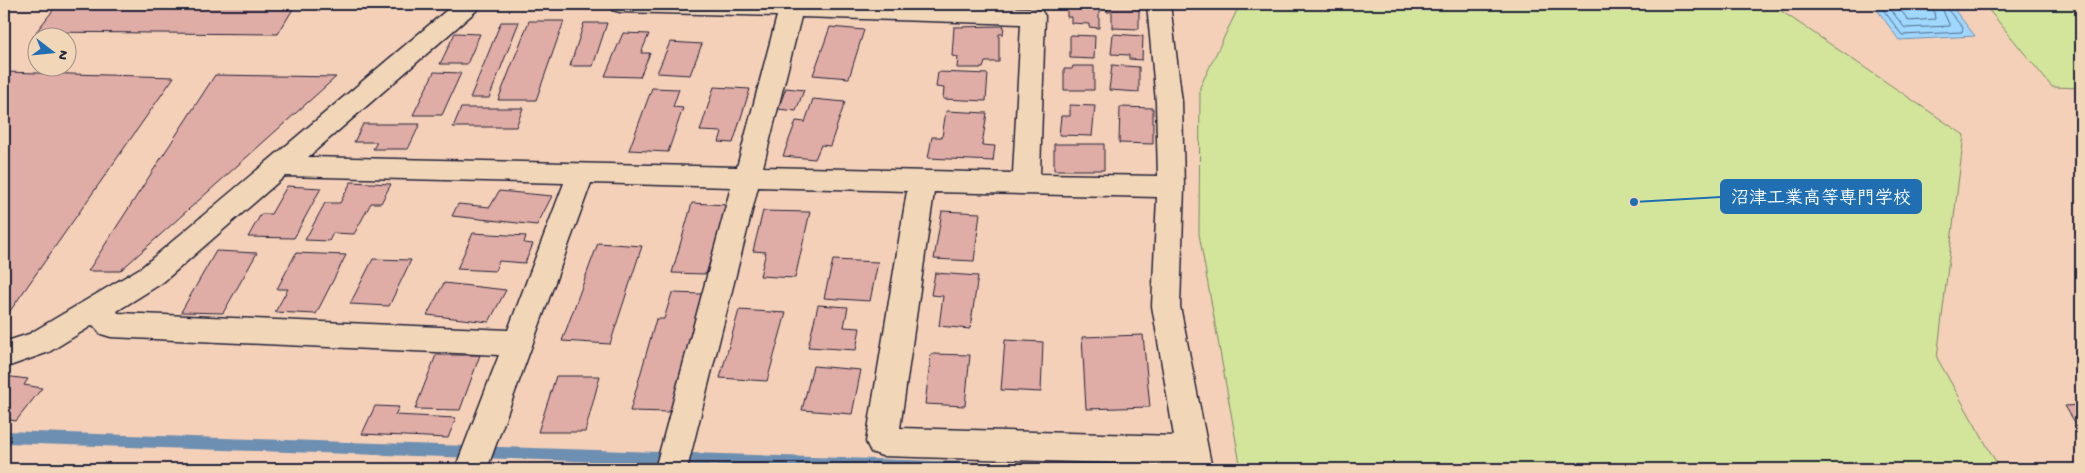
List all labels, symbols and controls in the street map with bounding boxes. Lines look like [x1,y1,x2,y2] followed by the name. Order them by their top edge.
[28,28,78,78] north arrow
[53,48,72,62] text: N
[1721,180,1921,213] callout: 沼津工業高等専門学校
[1731,188,1911,210] text: 沼津工業高等専門学校

